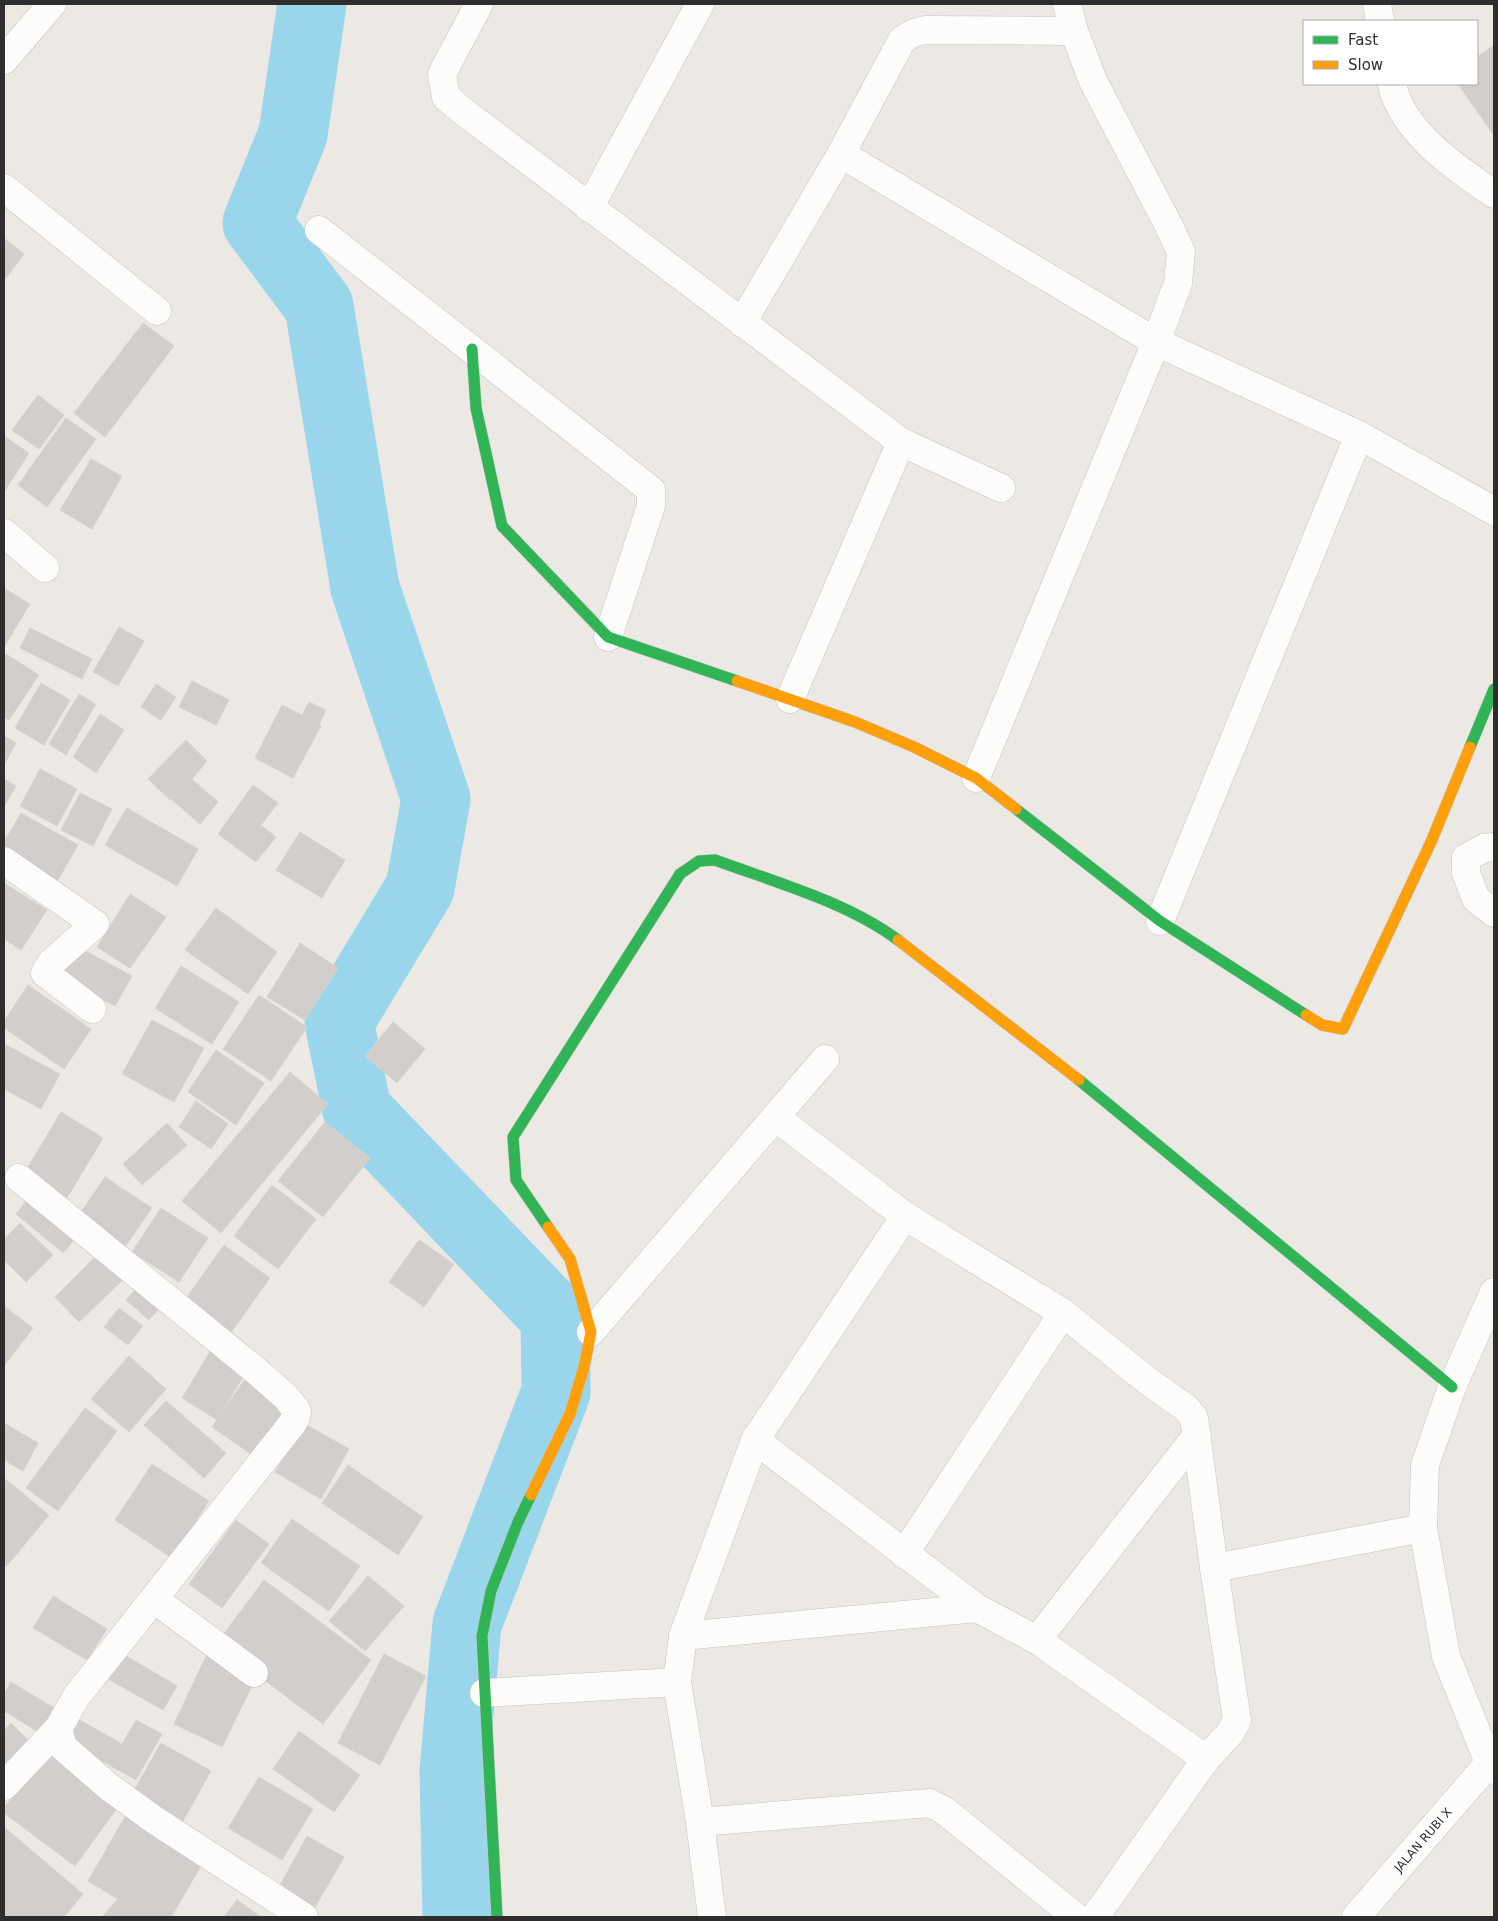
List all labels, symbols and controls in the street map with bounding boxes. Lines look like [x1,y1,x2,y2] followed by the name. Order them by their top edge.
[1303,20,1478,85] legend
[1348,31,1378,49] text: Fast
[1348,56,1383,74] text: Slow
[1391,1805,1455,1876] street label: JALAN RUBI X

